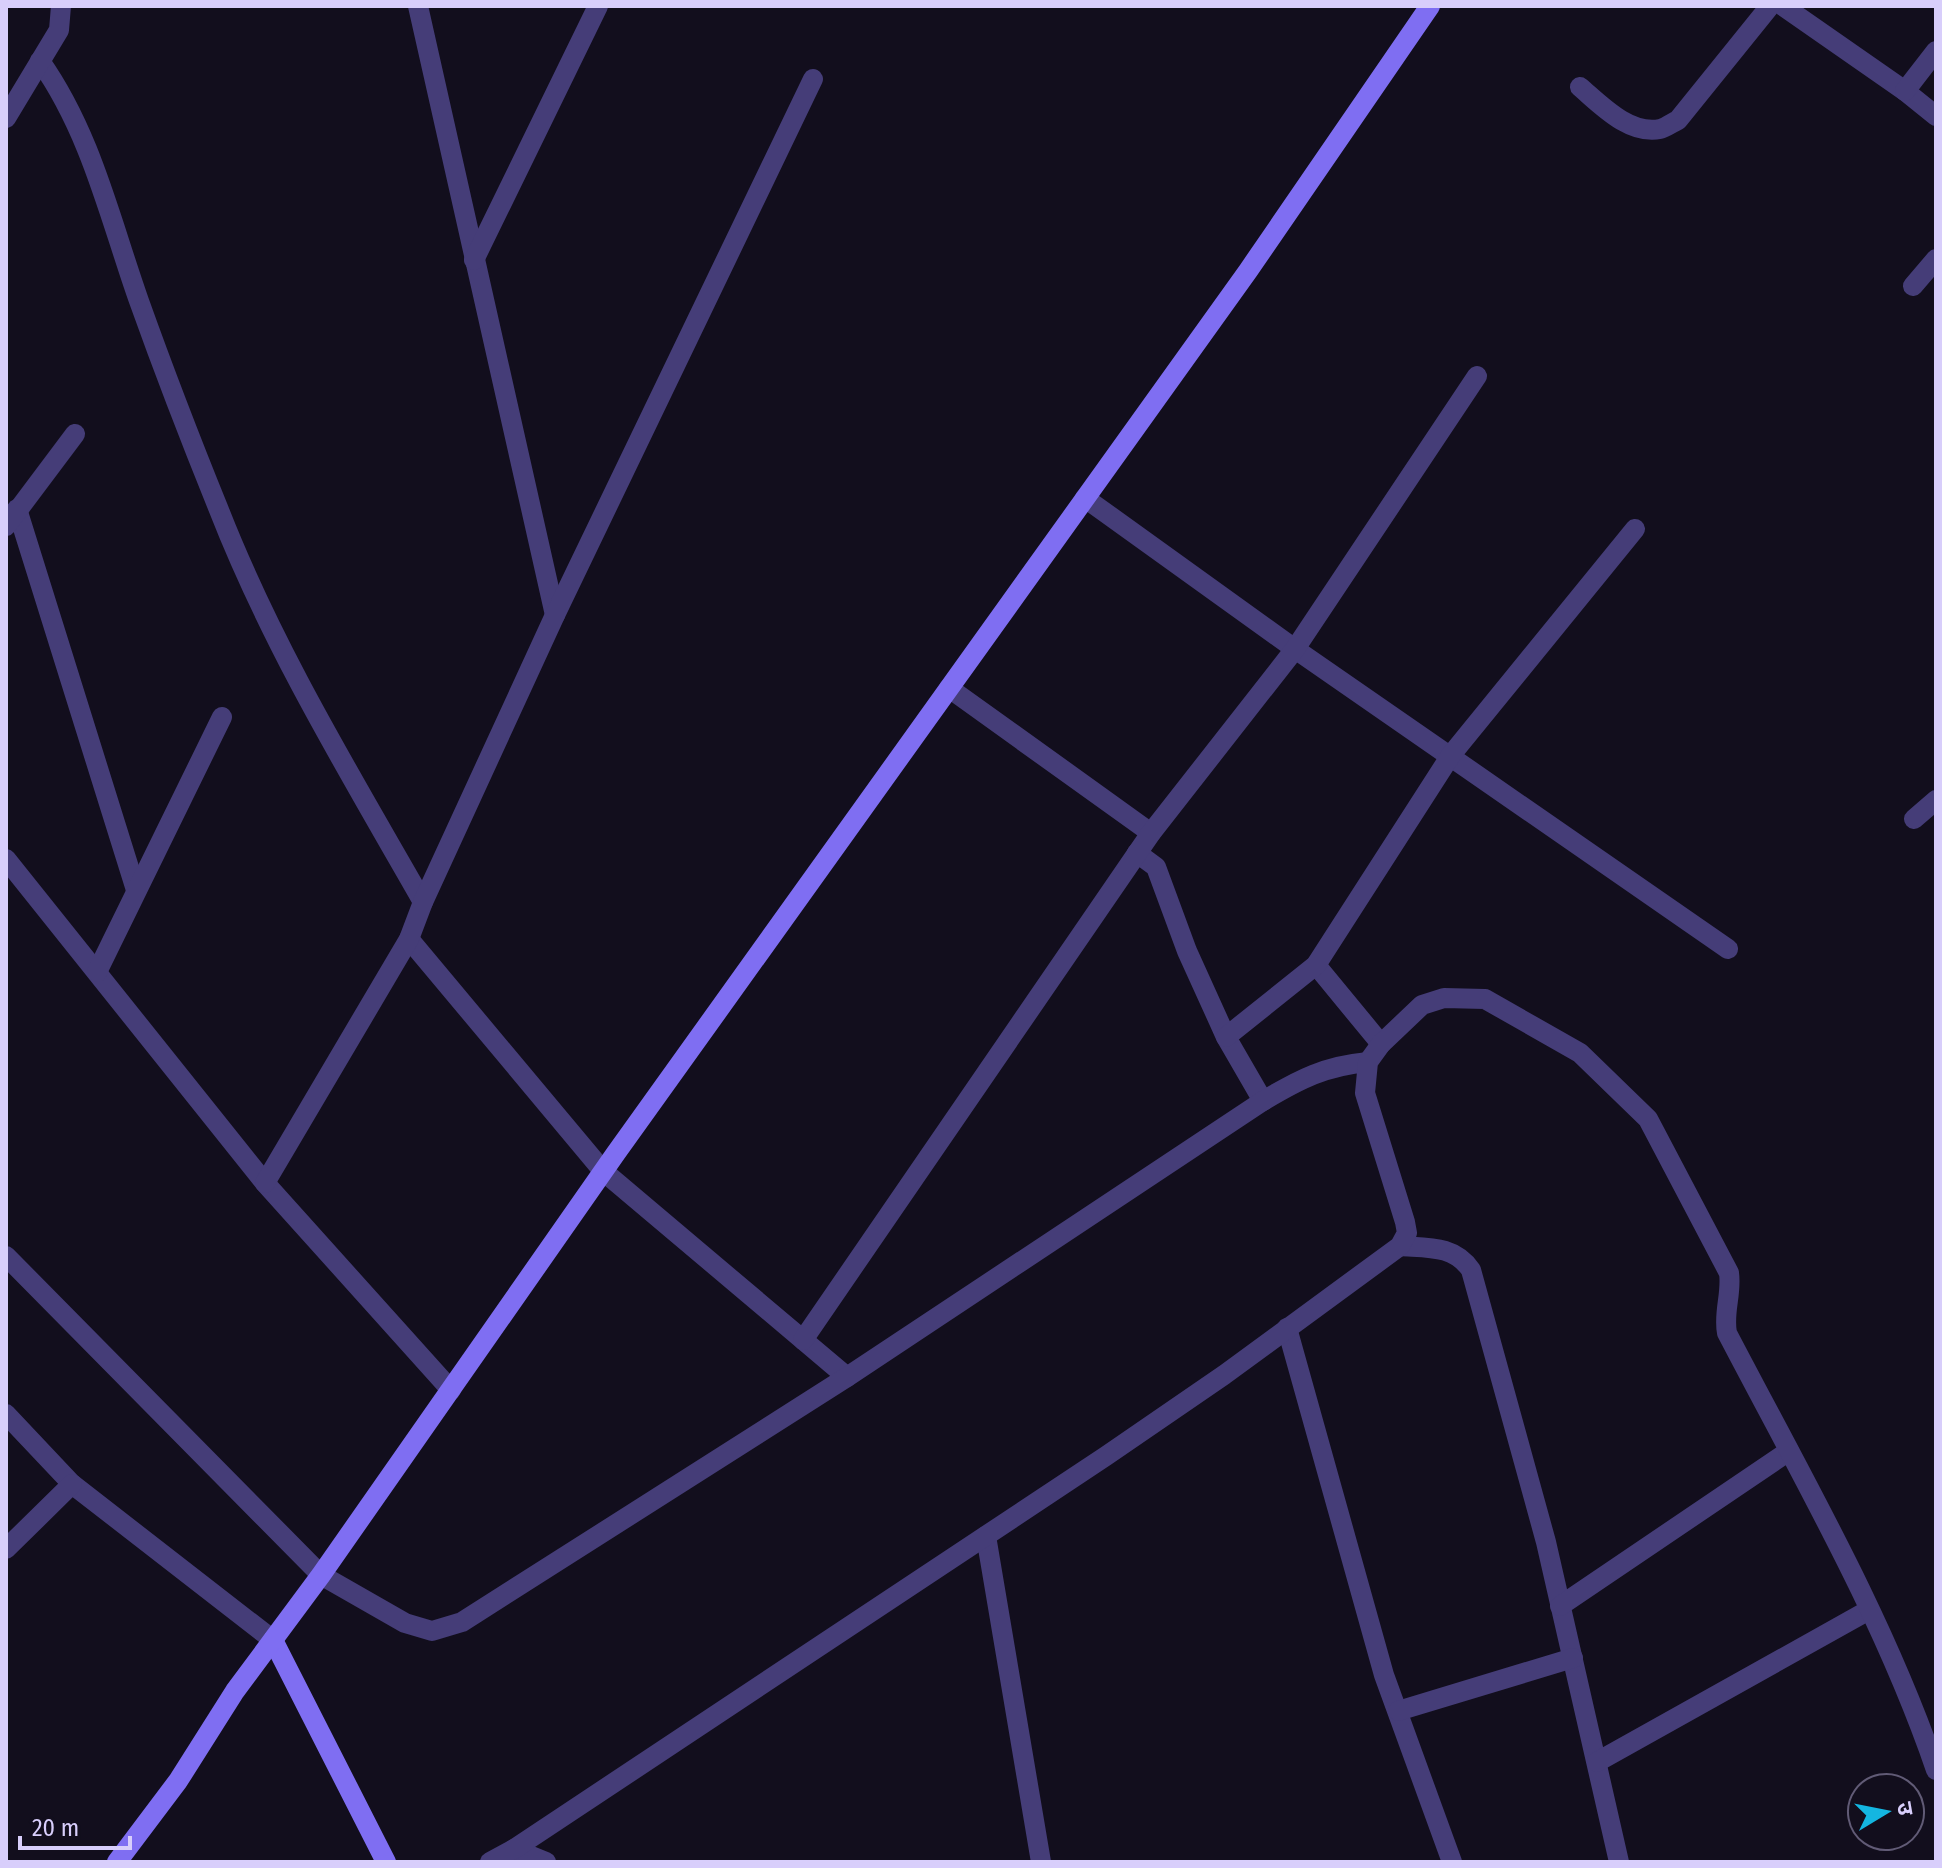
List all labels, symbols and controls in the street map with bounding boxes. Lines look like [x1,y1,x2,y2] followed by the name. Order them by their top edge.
[1846,1772,1926,1852] north arrow
[20,1800,130,1850] scale bar
[1891,1800,1920,1818] text: उ
[32,1814,79,1842] text: 20 m

